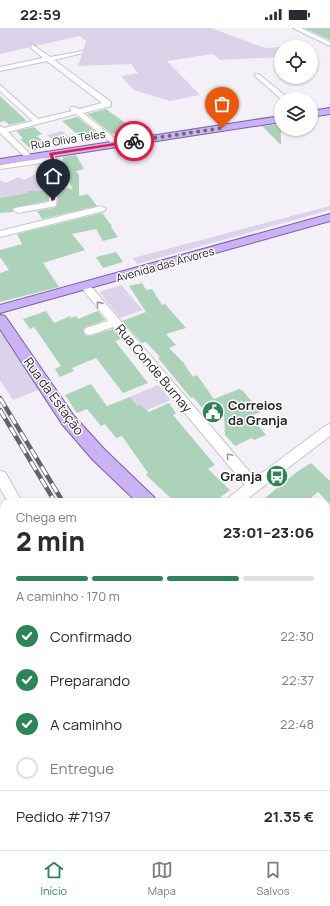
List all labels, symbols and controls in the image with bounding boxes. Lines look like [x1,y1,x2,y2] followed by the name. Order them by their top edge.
[20,4,61,25] text: 22:59
[274,40,318,136] map controls
[274,40,318,84] button: locate
[205,87,239,128] pin
[274,92,318,136] button: layers
[211,93,233,115] icon: bag
[114,121,154,161] courier
[30,126,107,152] street label: Rua Oliva Teles
[123,130,145,152] icon: bike
[36,159,70,200] pin
[42,165,64,187] icon: home
[114,243,216,285] street label: Avenida das Árvores
[97,301,104,308] one-way arrow
[112,320,196,416] street label: Rua Conde Burnay
[20,353,88,439] street label: Rua da Estação
[228,396,288,429] place label: Correios da Granja
[200,399,226,425] public building icon: Correios da Granja
[226,454,233,461] one-way arrow
[264,463,290,489] bus stop icon: Granja
[221,467,262,485] place label: Granja
[16,508,77,526] text: Chega em
[223,522,314,543] text: 23:01–23:06
[16,523,85,559] text: 2 min
[16,587,120,605] text: A caminho · 170 m
[16,625,38,647] icon: check
[50,626,132,647] text: Confirmado
[280,627,314,645] text: 22:30
[16,669,38,691] icon: check
[50,670,130,691] text: Preparando
[282,671,314,689] text: 22:37
[16,713,38,735] icon: check
[50,714,122,735] text: A caminho
[280,715,314,733] text: 22:48
[50,758,114,779] text: Entregue
[16,806,111,827] text: Pedido #7197
[264,806,314,827] text: 21.35 €
[40,859,67,898] tab: Início
[148,859,176,898] tab: Mapa
[257,859,290,898] tab: Salvos

